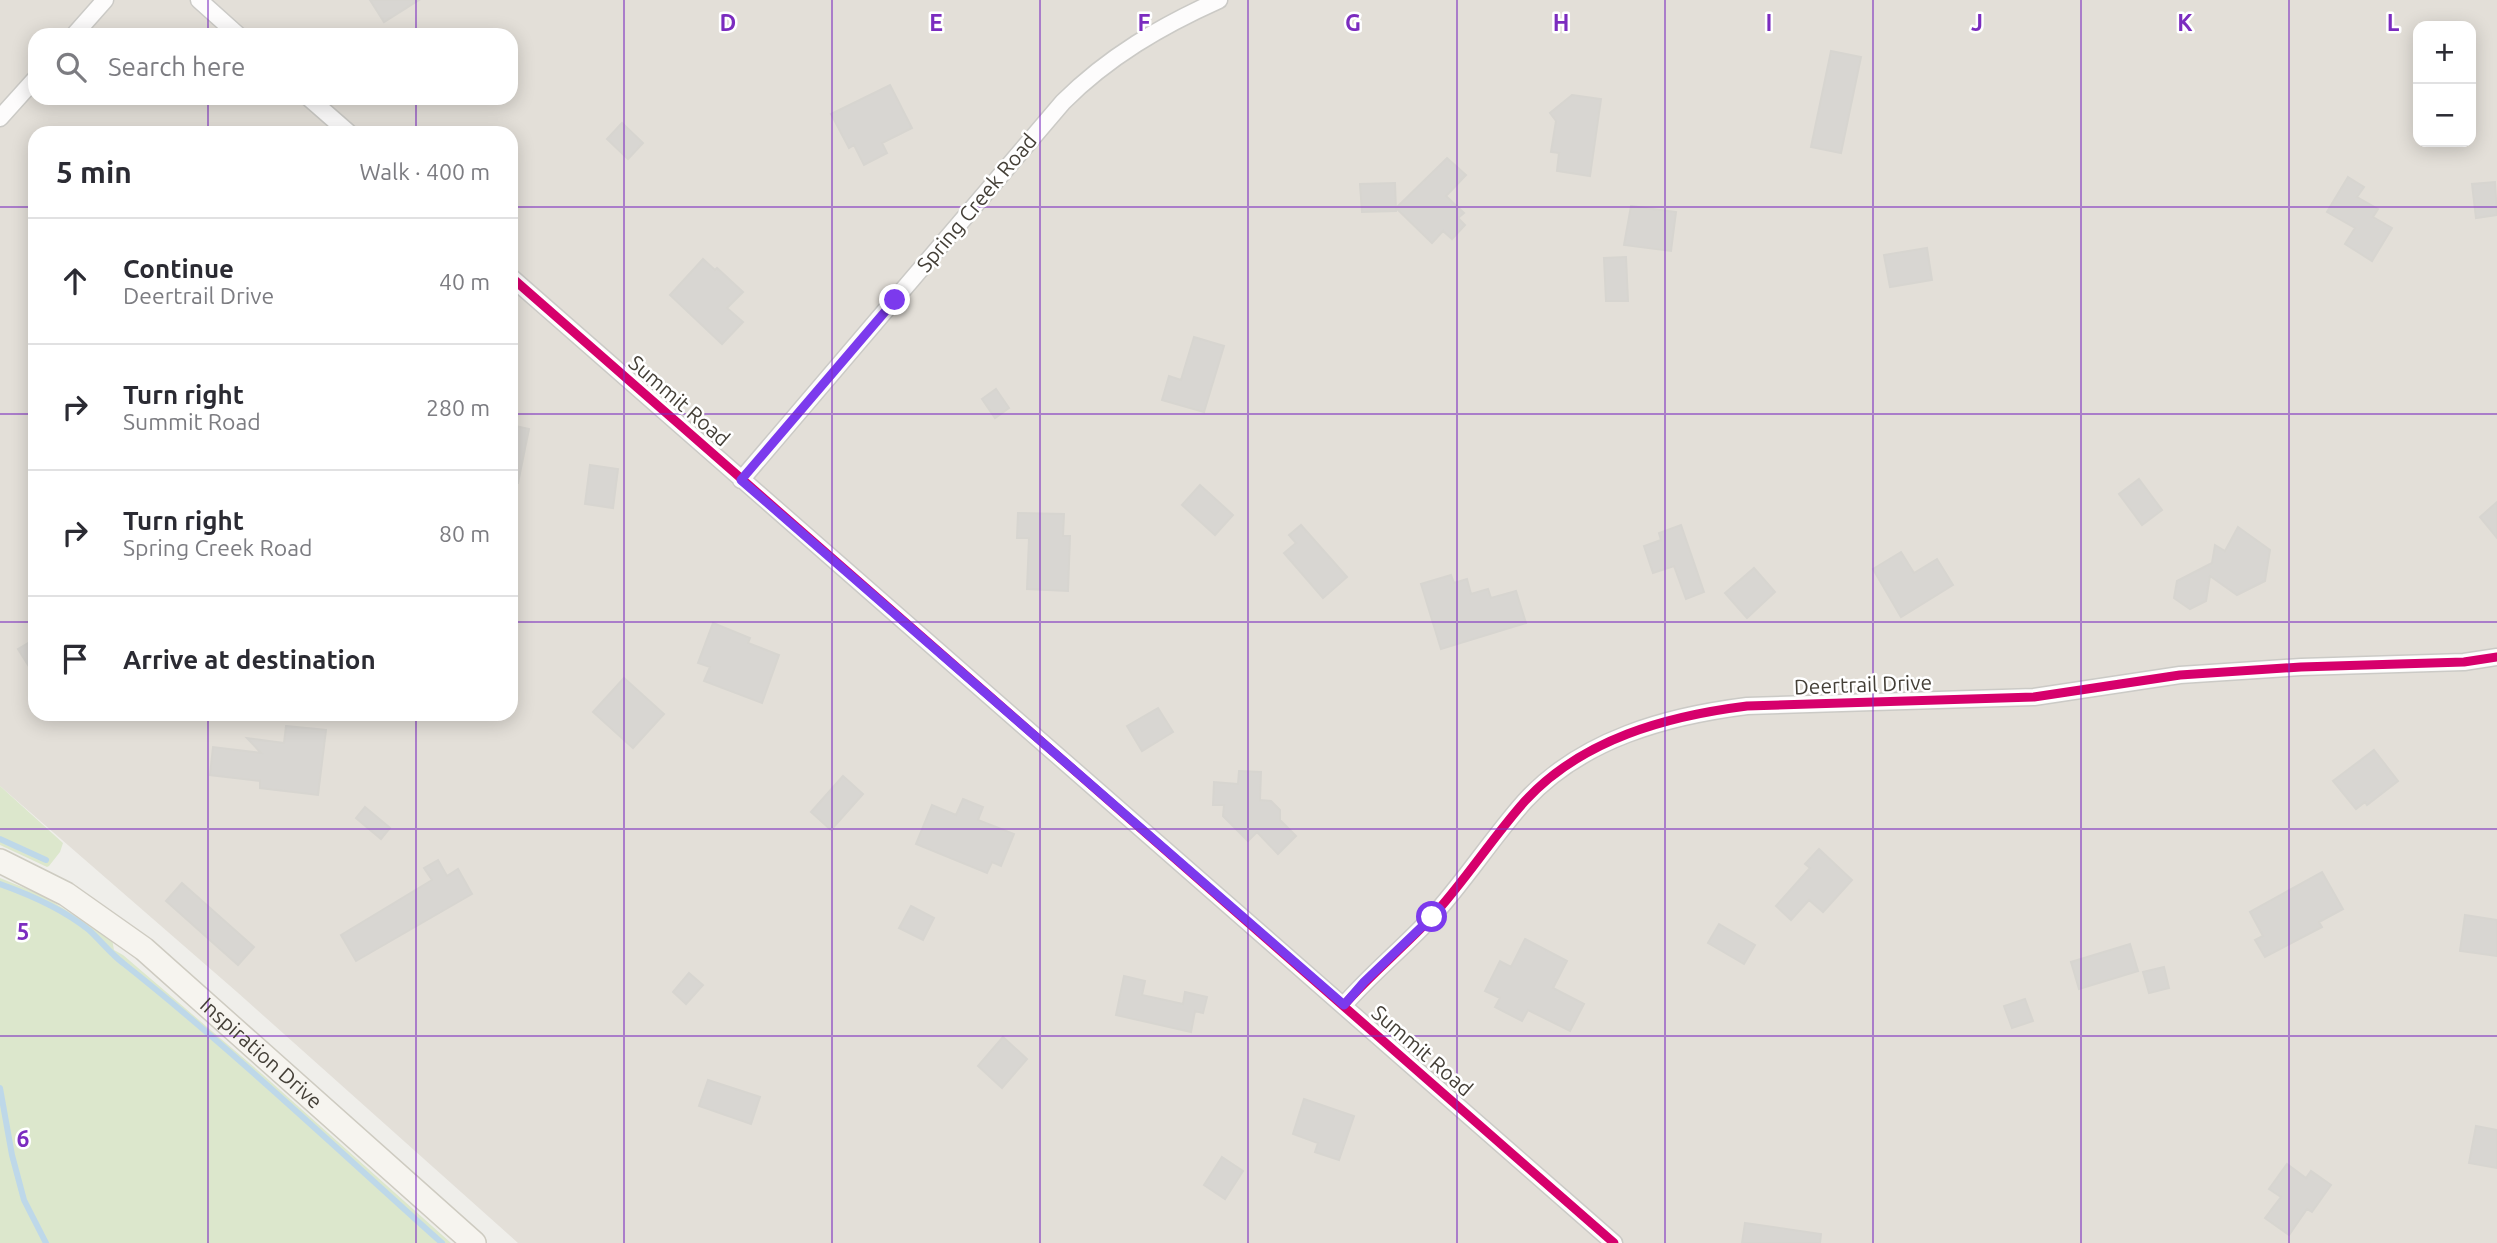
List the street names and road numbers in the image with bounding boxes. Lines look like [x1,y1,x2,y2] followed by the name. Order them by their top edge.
[911,128,1041,276] street label: Spring Creek Road
[624,350,735,451] street label: Summit Road
[1794,670,1932,698] street label: Deertrail Drive
[196,992,328,1113] street label: Inspiration Drive
[1367,1000,1478,1101] street label: Summit Road

